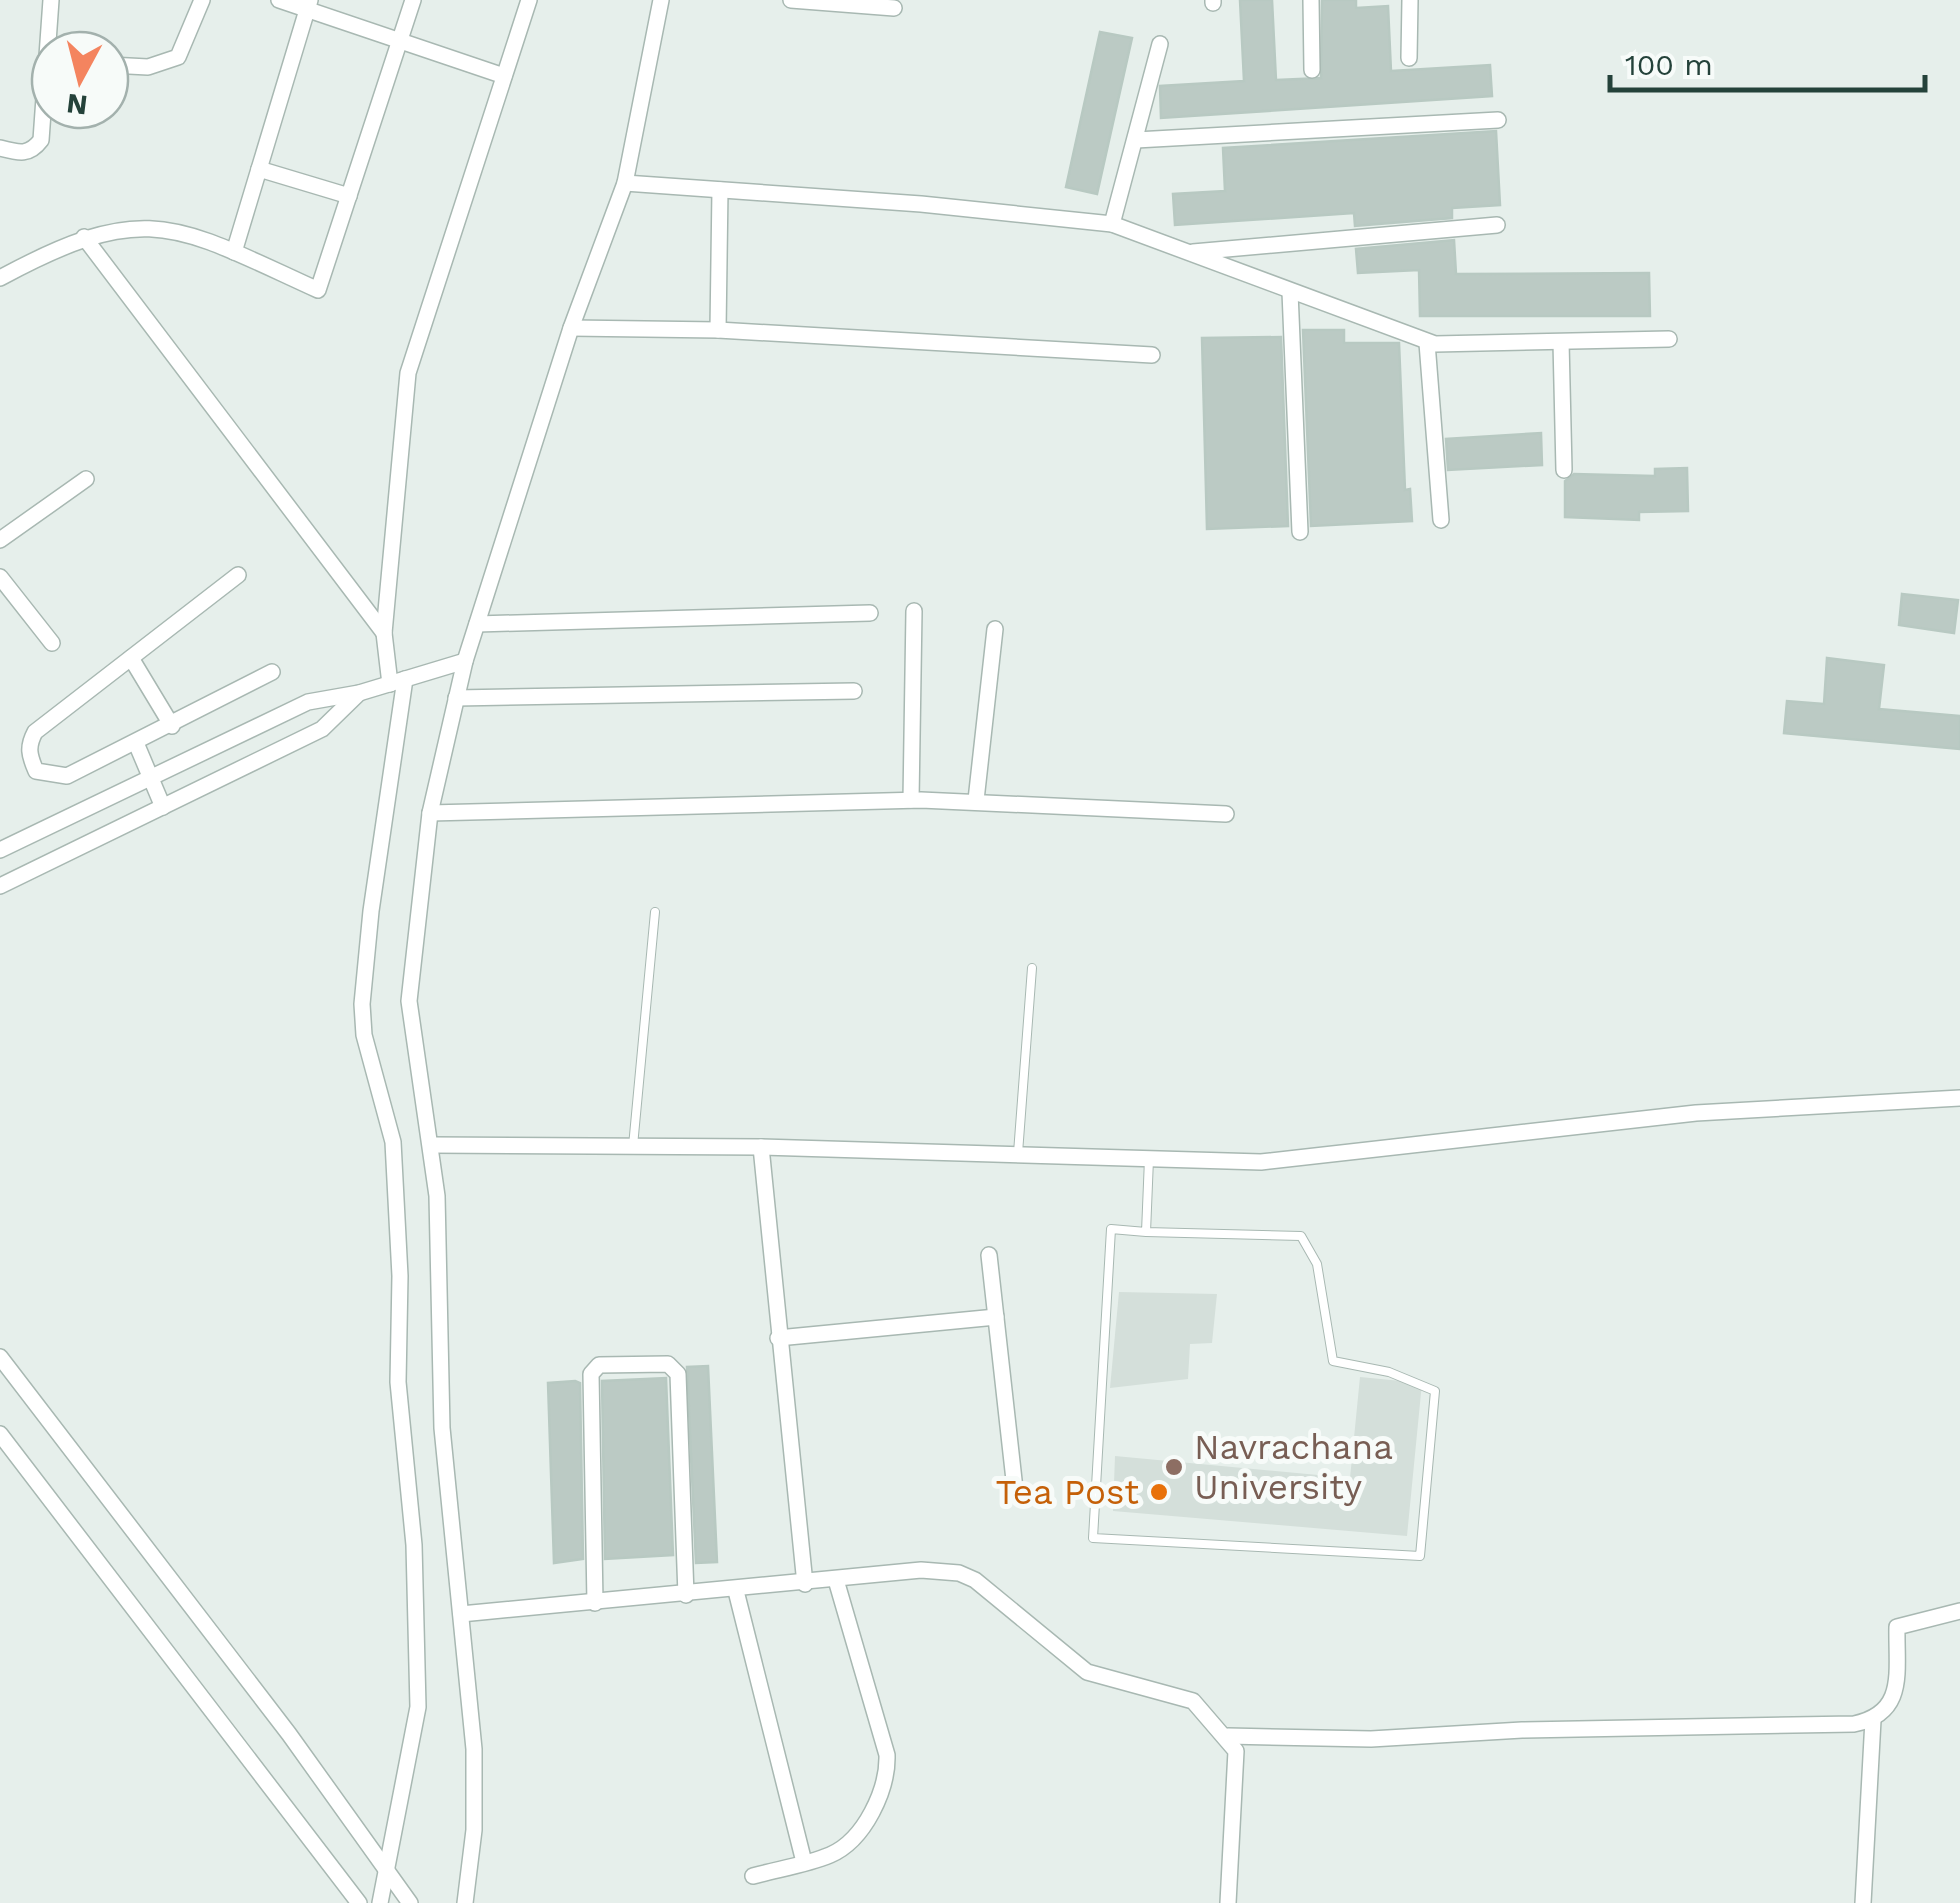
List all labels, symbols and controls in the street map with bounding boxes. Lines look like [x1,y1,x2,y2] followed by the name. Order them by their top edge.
[30,30,130,130] north arrow
[1610,30,1925,92] scale bar
[1625,47,1713,82] text: 100 m
[65,87,89,122] text: N
[1194,1426,1393,1508] place label: Navrachana University
[1163,1456,1185,1478] marker: Navrachana University
[995,1471,1139,1513] place label: Tea Post
[1148,1481,1170,1503] marker: Tea Post

